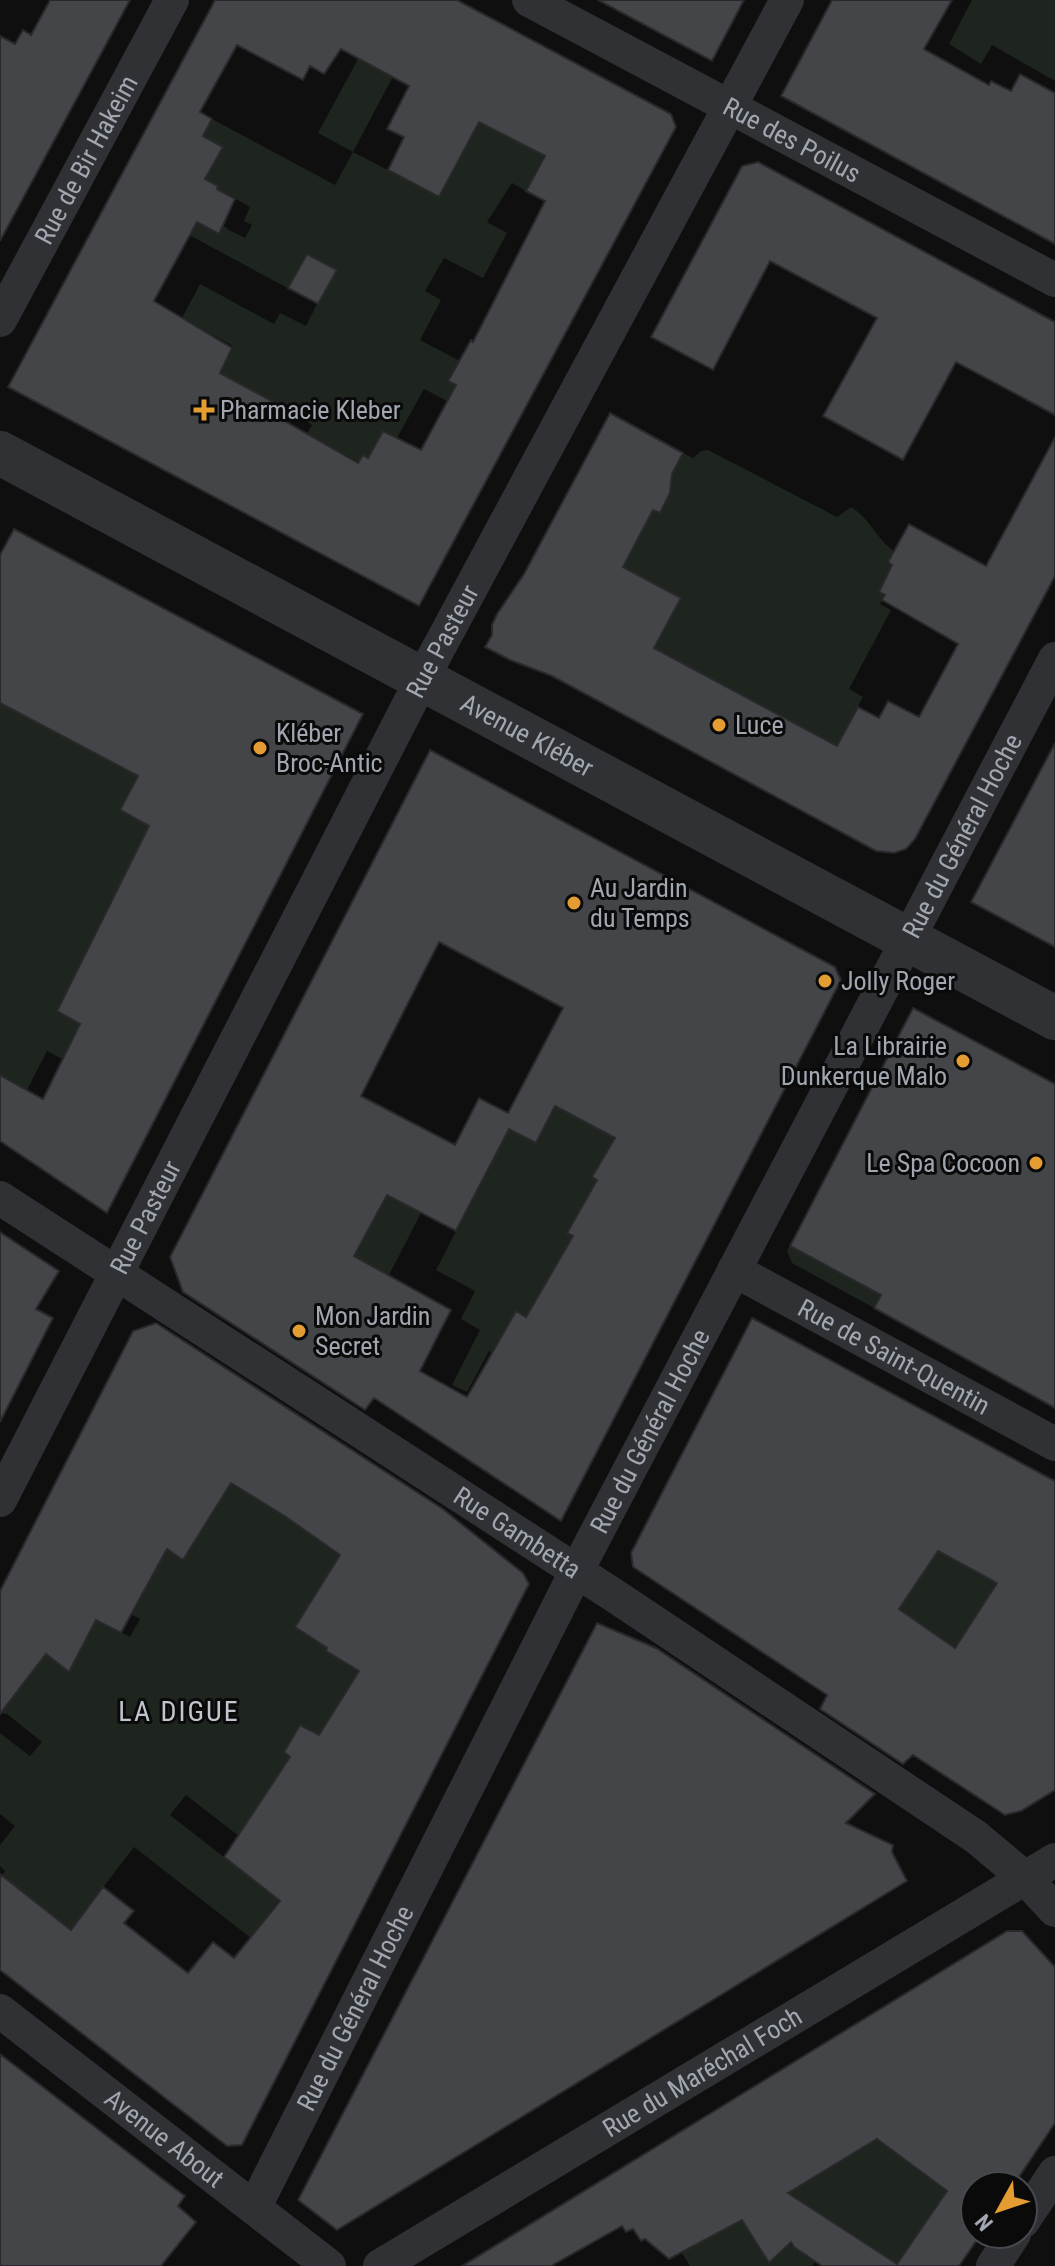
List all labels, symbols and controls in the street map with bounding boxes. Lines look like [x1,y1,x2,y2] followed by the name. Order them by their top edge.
[29,70,144,249] street label: Rue de Bir Hakeim
[718,91,866,189] street label: Rue des Poilus
[220,395,401,425] place label: Pharmacie Kleber
[195,401,213,419] marker: Pharmacie Kleber
[400,580,485,703] street label: Rue Pasteur
[456,688,599,783] street label: Avenue Kléber
[735,710,784,740] place label: Luce
[710,716,728,734] marker: Luce
[276,718,383,778] place label: Kléber Broc-Antic
[896,729,1028,943] street label: Rue du Général Hoche
[251,739,269,757] marker: Kléber Broc-Antic
[590,873,690,933] place label: Au Jardin du Temps
[565,894,583,912] marker: Au Jardin du Temps
[841,966,955,996] place label: Jolly Roger
[816,972,834,990] marker: Jolly Roger
[781,1031,947,1091] place label: La Librairie Dunkerque Malo
[954,1052,972,1070] marker: La Librairie Dunkerque Malo
[866,1148,1020,1178] place label: Le Spa Cocoon
[1027,1154,1045,1172] marker: Le Spa Cocoon
[104,1155,187,1279] street label: Rue Pasteur
[793,1293,995,1421] street label: Rue de Saint-Quentin
[315,1301,430,1361] place label: Mon Jardin Secret
[290,1322,308,1340] marker: Mon Jardin Secret
[584,1324,716,1538] street label: Rue du Général Hoche
[448,1481,586,1585] street label: Rue Gambetta
[118,1695,240,1728] district label: LA DIGUE
[291,1901,420,2116] street label: Rue du Général Hoche
[597,2001,807,2144] street label: Rue du Maréchal Foch
[99,2083,230,2194] street label: Avenue About
[959,2170,1039,2250] north arrow
[970,2209,998,2236] text: N

